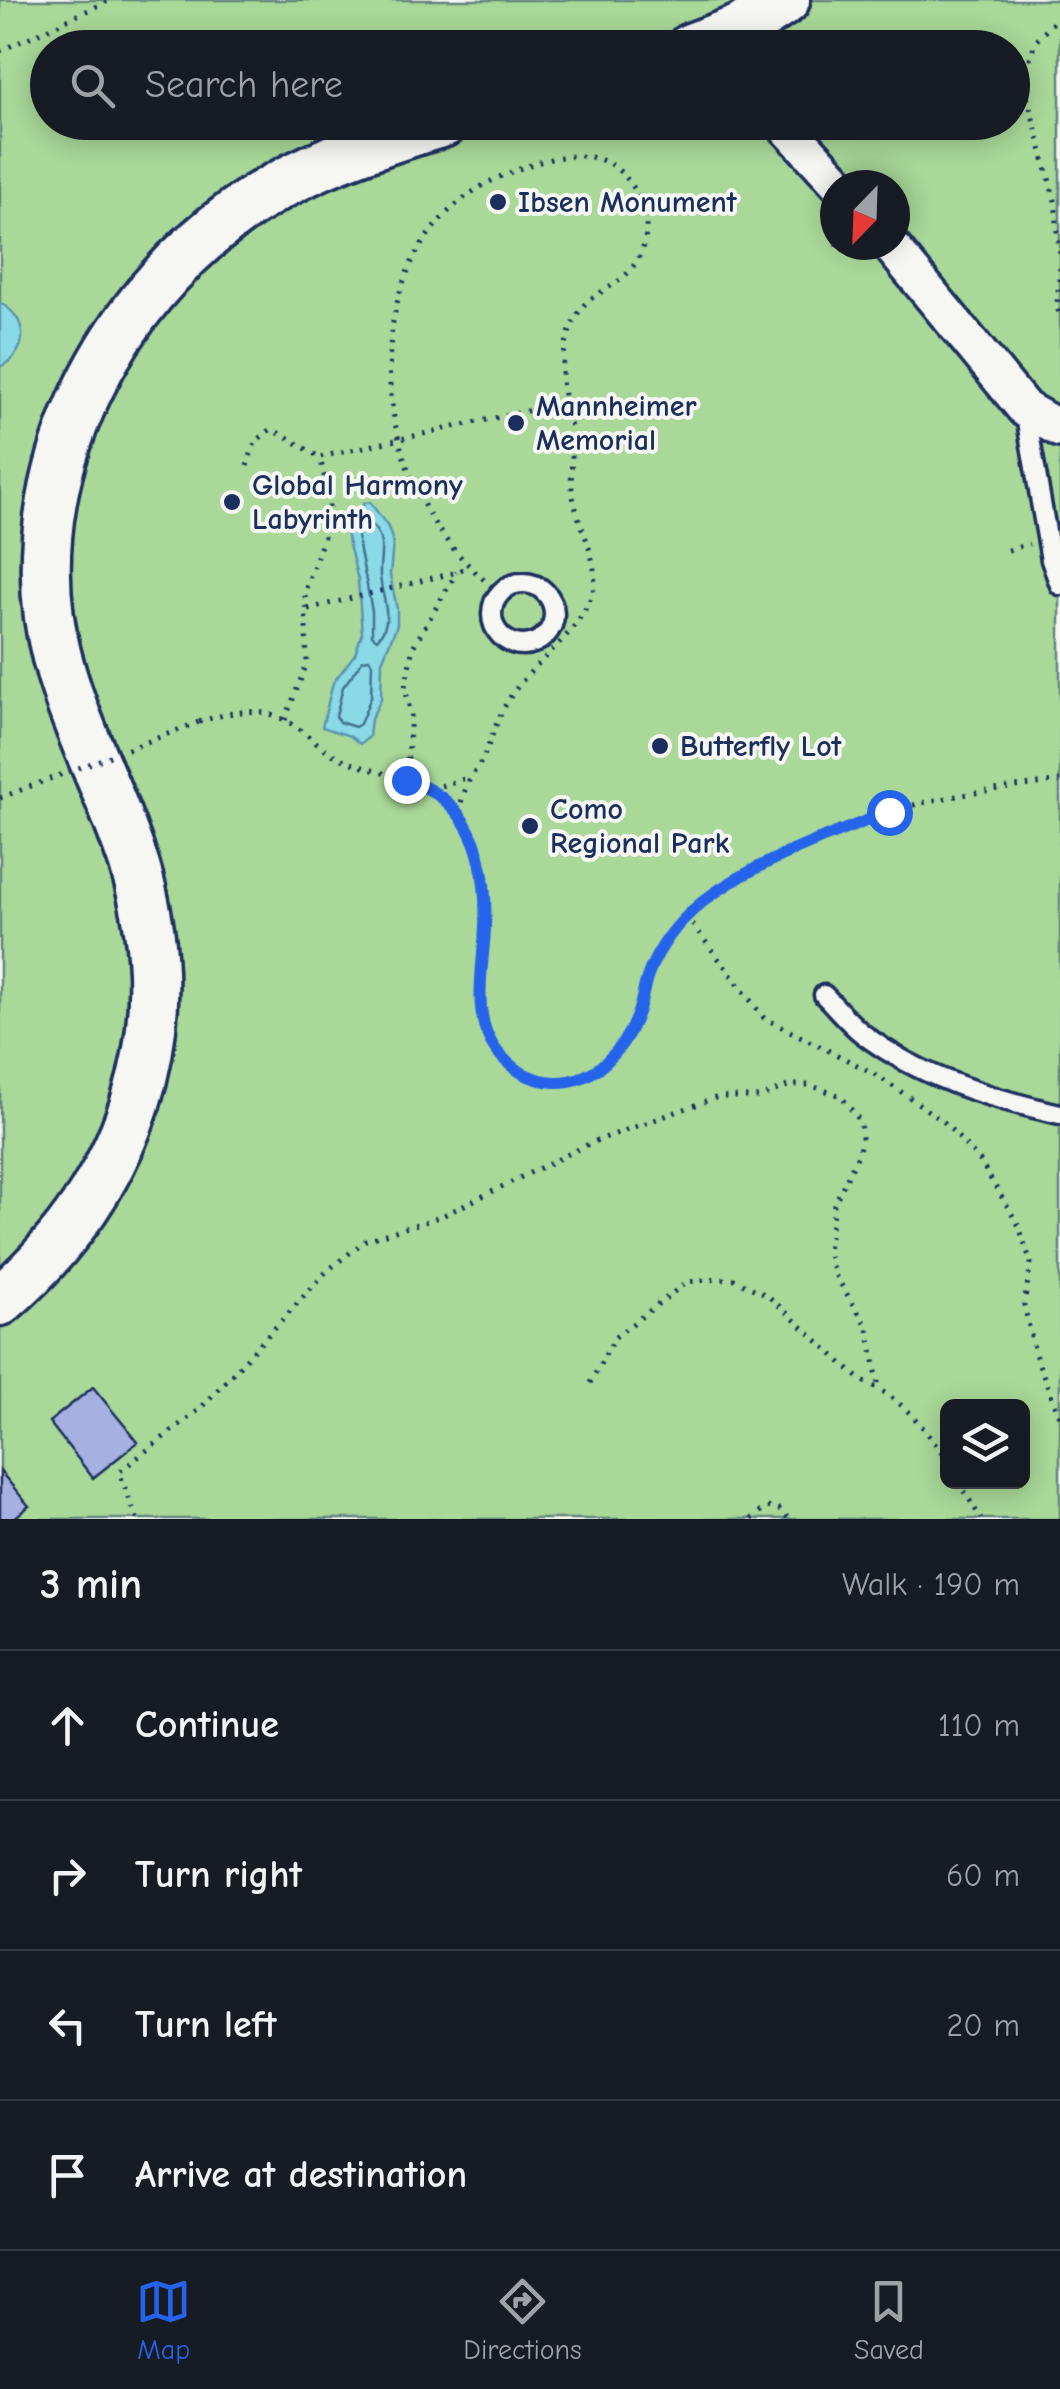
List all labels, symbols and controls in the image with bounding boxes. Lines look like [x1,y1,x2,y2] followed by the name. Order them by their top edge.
[30,30,1030,140] search box
[65,58,120,113] icon: search
[145,63,343,107] text: Search here
[820,170,910,260] north arrow
[518,185,738,220] place label: Ibsen Monument
[487,191,509,213] marker: Ibsen Monument
[536,389,697,458] place label: Mannheimer Memorial
[505,412,527,434] marker: Mannheimer Memorial
[252,468,463,537] place label: Global Harmony Labyrinth
[221,491,243,513] marker: Global Harmony Labyrinth
[680,729,843,764] place label: Butterfly Lot
[649,735,671,757] marker: Butterfly Lot
[384,758,430,804] route end
[867,790,913,836] route start
[550,792,730,861] place label: Como Regional Park
[519,815,541,837] marker: Como Regional Park
[940,1399,1030,1489] map controls
[940,1399,1030,1489] button: layers
[40,1560,142,1609] text: 3 min
[842,1566,1020,1603] text: Walk · 190 m
[40,1698,95,1753] icon: ahead
[135,1703,279,1747] text: Continue
[938,1707,1020,1744] text: 110 m
[40,1848,95,1903] icon: right
[135,1853,302,1897] text: Turn right
[946,1857,1020,1894] text: 60 m
[40,1998,95,2053] icon: left
[135,2003,276,2047] text: Turn left
[947,2007,1020,2044] text: 20 m
[40,2148,95,2203] icon: arrive
[135,2153,467,2197] text: Arrive at destination
[136,2274,191,2366] tab: Map
[463,2274,582,2366] tab: Directions
[854,2274,924,2366] tab: Saved

